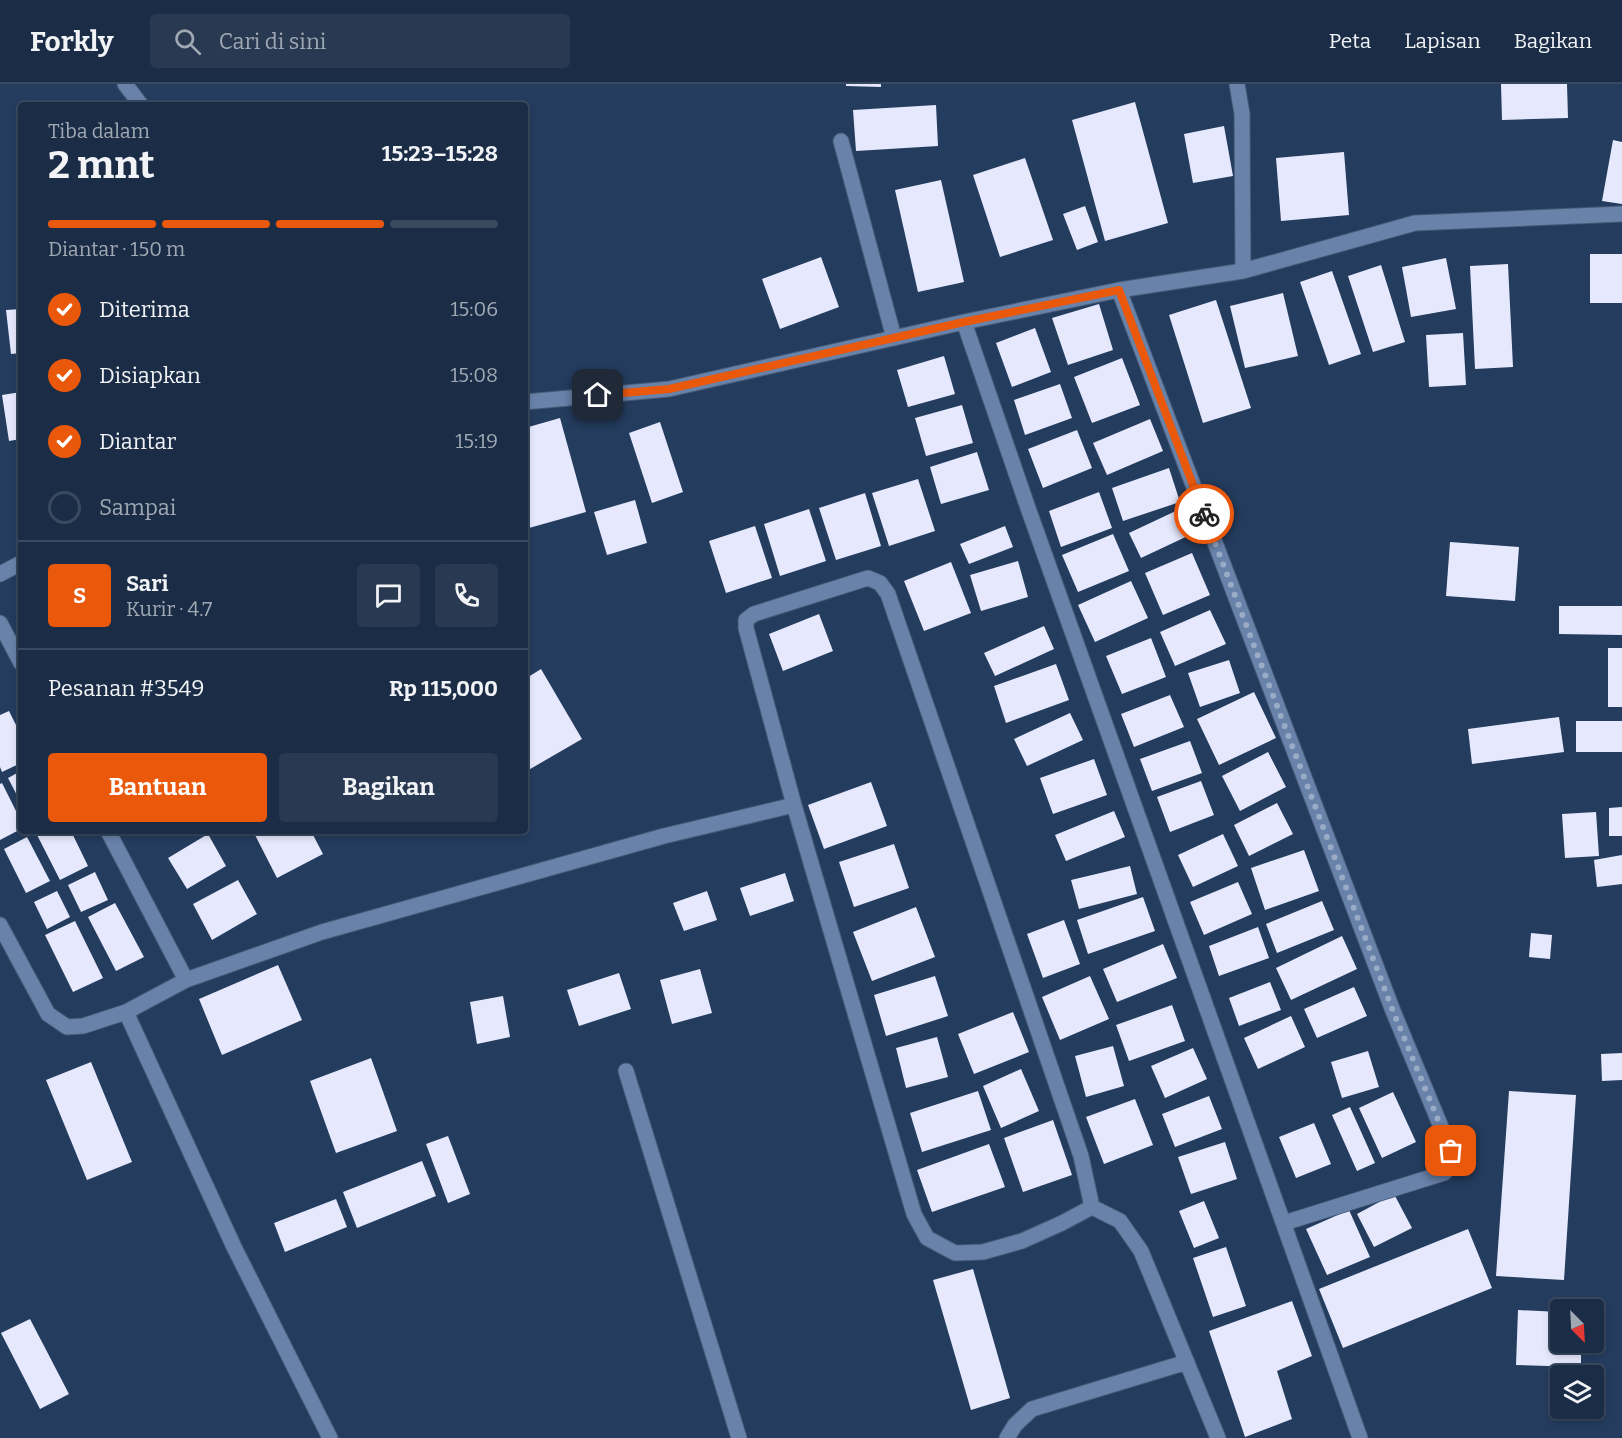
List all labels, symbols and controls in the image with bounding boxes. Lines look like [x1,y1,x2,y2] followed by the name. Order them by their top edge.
[150,14,570,68] search box
[30,25,114,58] text: Forkly
[171,25,204,58] icon: search
[219,28,326,55] text: Cari di sini
[1329,28,1371,54] text: Peta
[1404,28,1481,54] text: Lapisan
[1514,28,1592,54] text: Bagikan
[48,119,150,143] text: Tiba dalam
[382,140,498,167] text: 15:23–15:28
[48,142,155,188] text: 2 mnt
[48,237,185,261] text: Diantar · 150 m
[48,293,81,326] icon: check
[99,296,190,323] text: Diterima
[450,297,498,321] text: 15:06
[48,359,81,392] icon: check
[99,362,201,389] text: Disiapkan
[450,363,498,387] text: 15:08
[572,369,623,420] pin
[581,378,614,411] icon: home
[48,425,81,458] icon: check
[99,428,176,455] text: Diantar
[455,429,498,453] text: 15:19
[1174,484,1234,544] courier
[99,494,176,521] text: Sampai
[1188,498,1221,531] icon: bike
[357,564,420,627] button: chat
[435,564,498,627] button: phone
[126,570,168,597] text: Sari
[73,582,86,609] text: S
[126,597,212,621] text: Kurir · 4.7
[48,675,204,702] text: Pesanan #3549
[389,675,498,702] text: Rp 115,000
[48,753,267,822] button: Bantuan
[279,753,498,822] button: Bagikan
[1425,1125,1476,1176] pin
[1434,1134,1467,1167] icon: bag
[1550,1299,1604,1353] north arrow
[1550,1299,1604,1419] map controls
[1550,1365,1604,1419] button: layers

